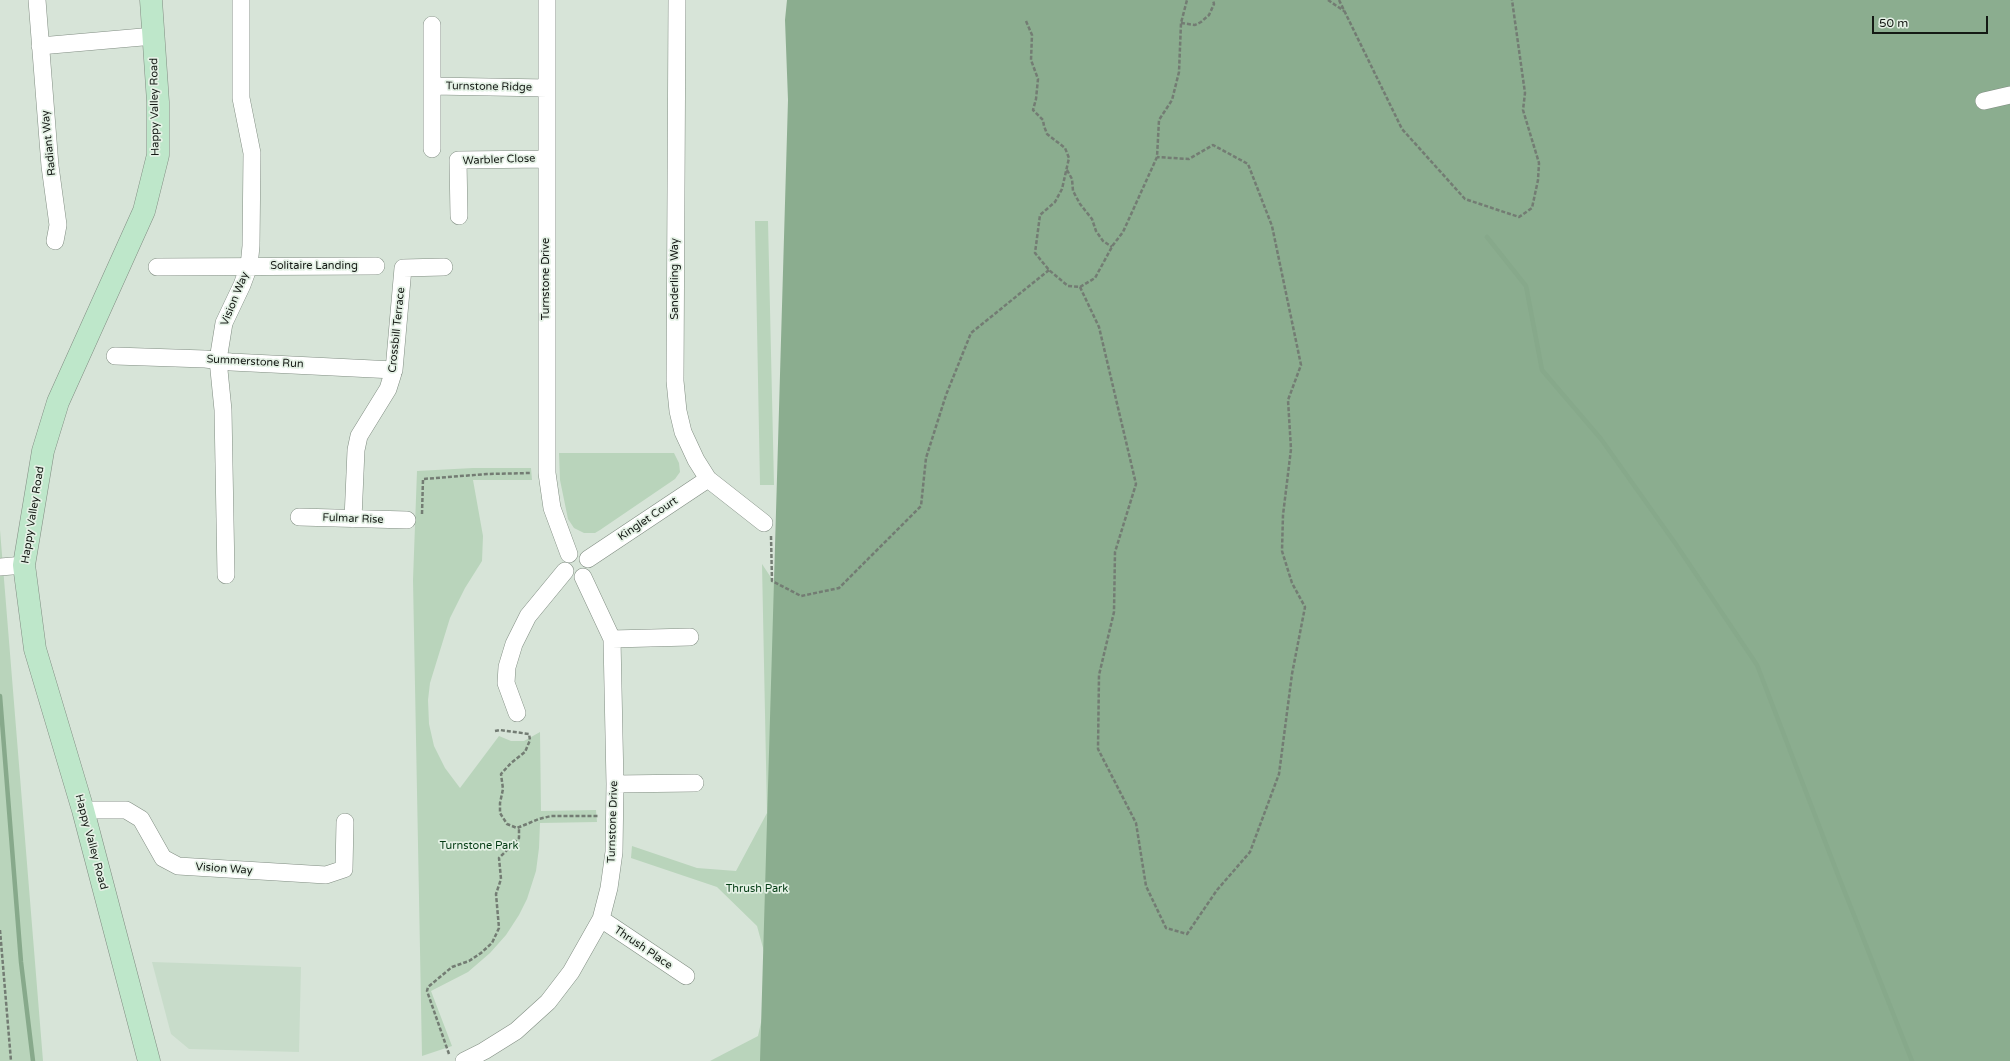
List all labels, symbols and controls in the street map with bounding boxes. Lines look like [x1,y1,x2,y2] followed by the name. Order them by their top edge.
[1874,8,1990,34] scale bar
[1879,16,1908,30] text: 50 m
[148,58,162,156] street label: Happy Valley Road
[446,80,532,94] street label: Turnstone Ridge
[39,109,59,177] street label: Radiant Way
[462,152,536,168] street label: Warbler Close
[539,238,553,320] street label: Turnstone Drive
[668,238,682,320] street label: Sanderling Way
[270,259,358,273] street label: Solitaire Landing
[218,270,252,328] street label: Vision Way
[386,287,408,373] street label: Crossbill Terrace
[206,353,304,371] street label: Summerstone Run
[19,465,47,565] street label: Happy Valley Road
[616,494,680,544] street label: Kinglet Court
[322,511,384,527] street label: Fulmar Rise
[605,781,621,863] street label: Turnstone Drive
[72,793,110,891] street label: Happy Valley Road
[440,839,518,853] park label: Turnstone Park
[195,860,253,878] street label: Vision Way
[726,882,788,896] park label: Thrush Park
[611,924,675,972] street label: Thrush Place

